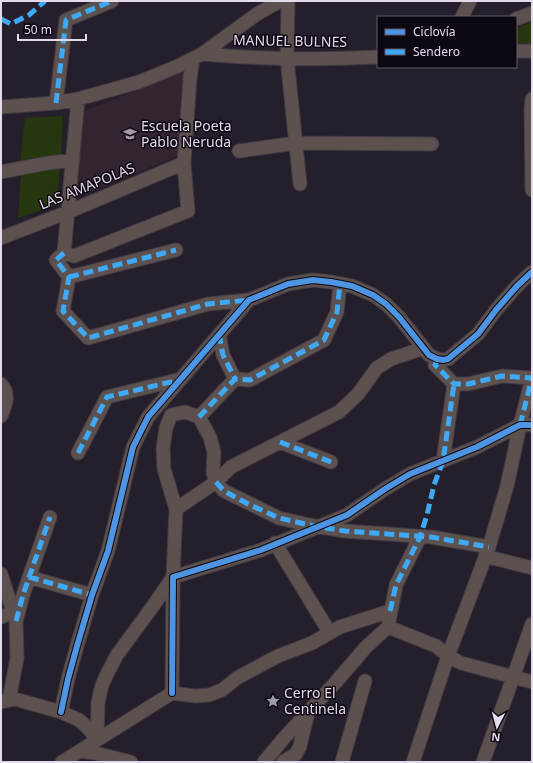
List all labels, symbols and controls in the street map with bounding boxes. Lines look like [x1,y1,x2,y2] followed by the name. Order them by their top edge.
[18,16,86,42] scale bar
[377,16,517,68] legend
[24,21,52,38] text: 50 m
[413,23,455,40] text: Ciclovía
[233,30,348,51] street label: MANUEL BULNES
[413,43,460,60] text: Sendero
[141,116,232,151] place label: Escuela Poeta Pablo Neruda
[122,126,138,142] school or university icon: Escuela Poeta Pablo Neruda
[36,158,138,213] street label: LAS AMAPOLAS
[284,683,346,718] place label: Cerro El Centinela
[265,693,281,709] place icon: Cerro El Centinela
[477,707,517,747] north arrow
[491,730,501,745] text: N

